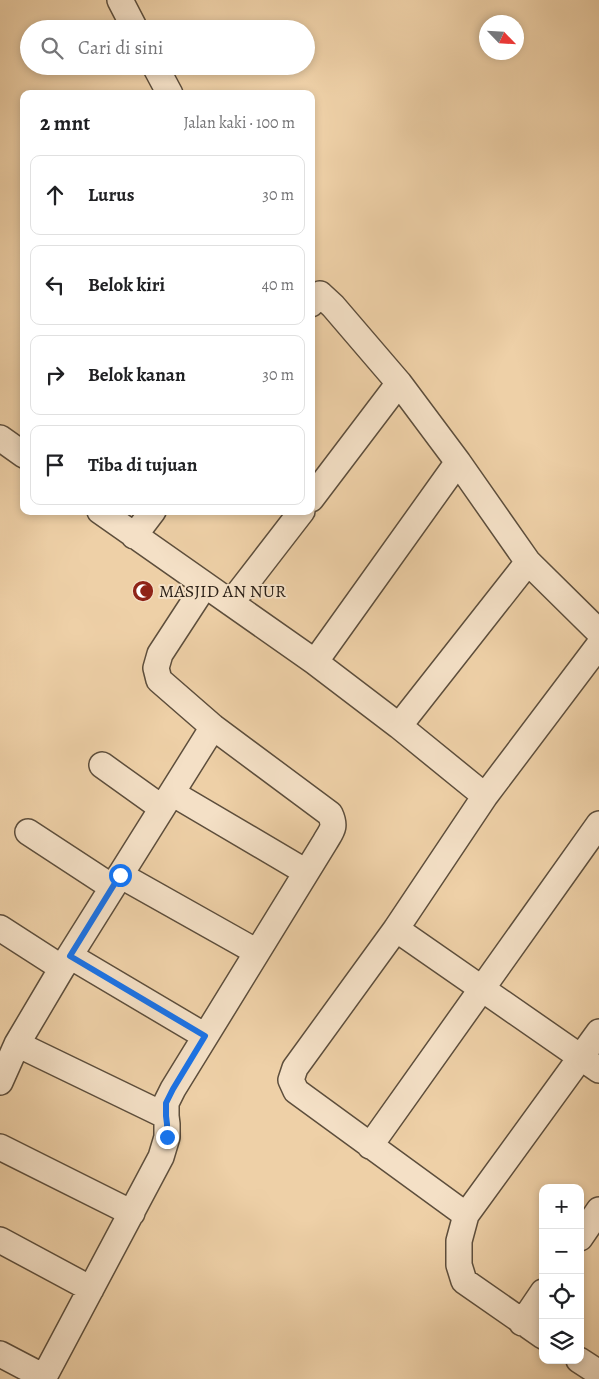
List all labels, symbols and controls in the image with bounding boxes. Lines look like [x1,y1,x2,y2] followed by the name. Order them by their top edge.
[479,15,524,60] north arrow
[20,20,315,75] search box
[38,34,66,62] icon: search
[78,35,163,61] text: Cari di sini
[40,109,90,137] text: 2 mnt
[183,112,295,134] text: Jalan kaki · 100 m
[41,181,69,209] icon: ahead
[88,182,134,208] text: Lurus
[262,184,294,206] text: 30 m
[41,271,69,299] icon: left
[88,272,165,298] text: Belok kiri
[262,274,294,296] text: 40 m
[41,361,69,389] icon: right
[88,362,186,388] text: Belok kanan
[262,364,294,386] text: 30 m
[41,451,69,479] icon: arrive
[88,452,197,478] text: Tiba di tujuan
[131,579,155,603] mosque icon: MASJID AN NUR
[159,579,286,603] place label: MASJID AN NUR
[109,864,132,887] route start
[156,1126,179,1149] route end
[539,1184,584,1364] map controls
[539,1184,584,1229] button: +
[539,1229,584,1274] button: −
[539,1274,584,1319] button: locate
[539,1319,584,1364] button: layers

